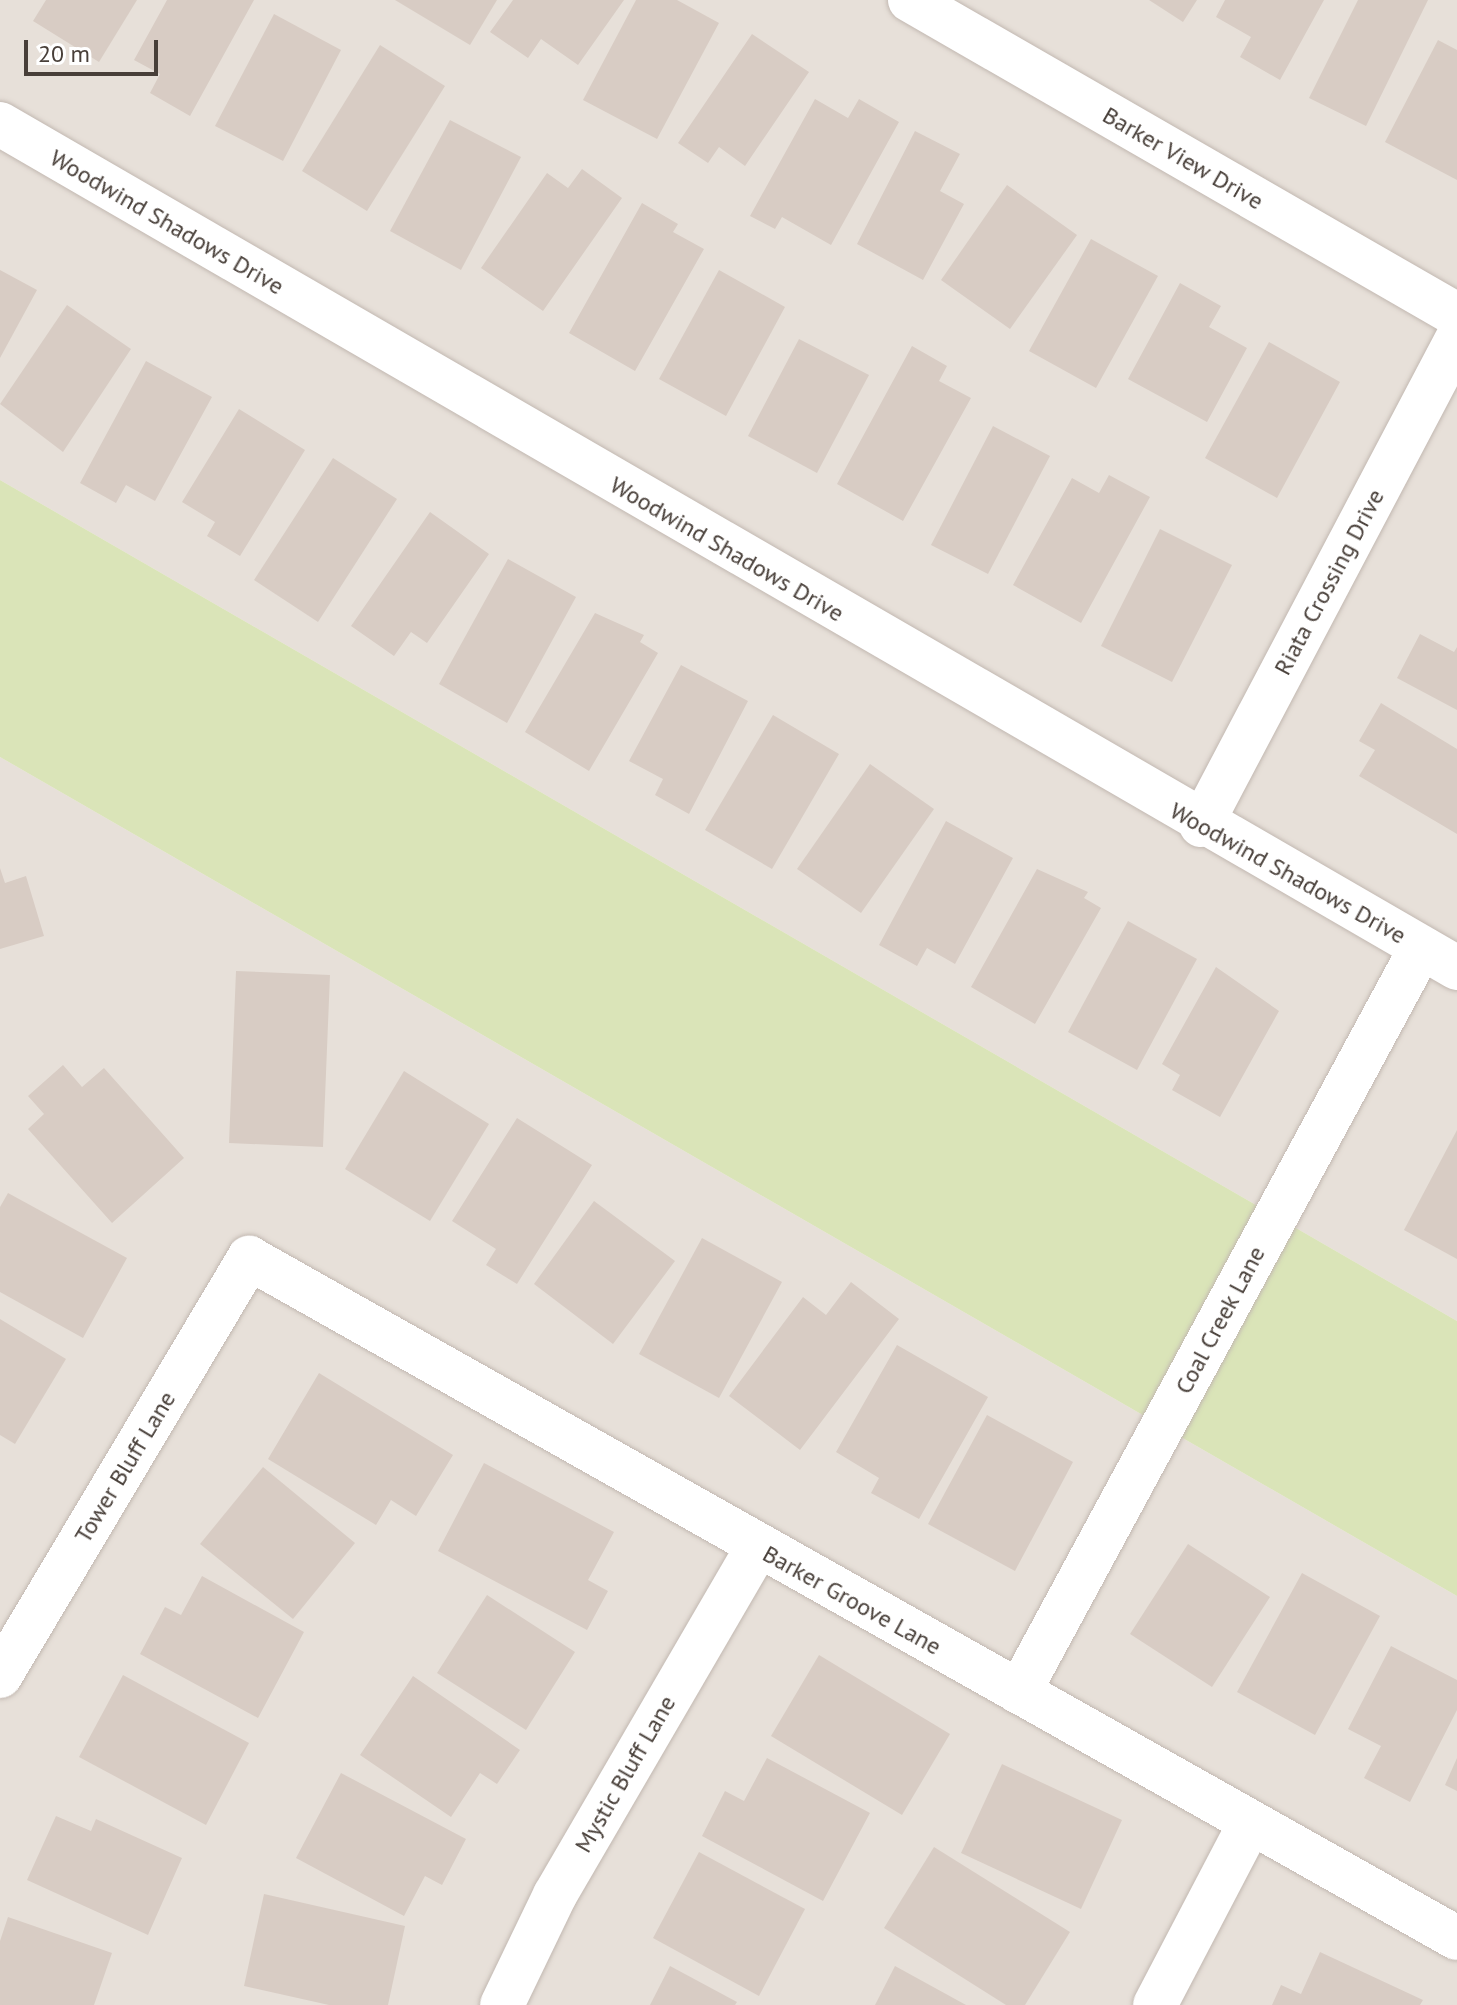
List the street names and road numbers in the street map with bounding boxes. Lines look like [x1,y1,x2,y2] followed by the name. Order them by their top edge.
[1097,100,1269,216] street label: Barker View Drive
[45,143,289,301] street label: Woodwind Shadows Drive
[605,470,849,628] street label: Woodwind Shadows Drive
[1268,484,1390,680] street label: Riata Crossing Drive
[1165,796,1411,950] street label: Woodwind Shadows Drive
[1169,1241,1271,1399] street label: Coal Creek Lane
[68,1386,182,1548] street label: Tower Bluff Lane
[758,1539,946,1661] street label: Barker Groove Lane
[568,1690,682,1858] street label: Mystic Bluff Lane

